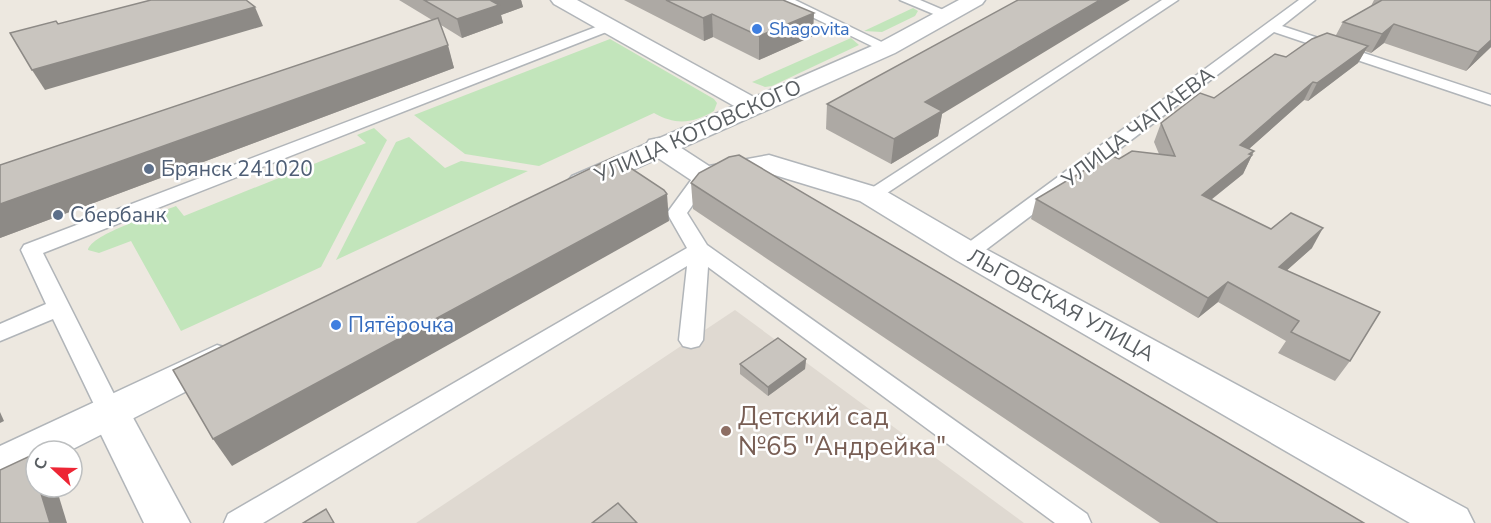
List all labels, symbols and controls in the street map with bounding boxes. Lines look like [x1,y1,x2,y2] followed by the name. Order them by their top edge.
[769,17,850,41] place label: Shagovita
[750,22,764,36] marker: Shagovita
[1055,60,1220,194] street label: УЛИЦА ЧАПАЕВА
[589,73,806,190] street label: УЛИЦА КОТОВСКОГО
[161,155,313,183] place label: Брянск 241020
[142,162,156,176] marker: Брянск 241020
[70,201,167,229] place label: Сбербанк
[51,208,65,222] marker: Сбербанк
[963,242,1159,368] street label: ЛЬГОВСКАЯ УЛИЦА
[348,311,454,339] place label: Пятёрочка
[329,318,343,332] marker: Пятёрочка
[738,399,946,464] place label: Детский сад №65 "Андрейка"
[719,424,733,438] marker: Детский сад №65 "Андрейка"
[24,439,84,499] north arrow
[29,454,53,473] text: С

